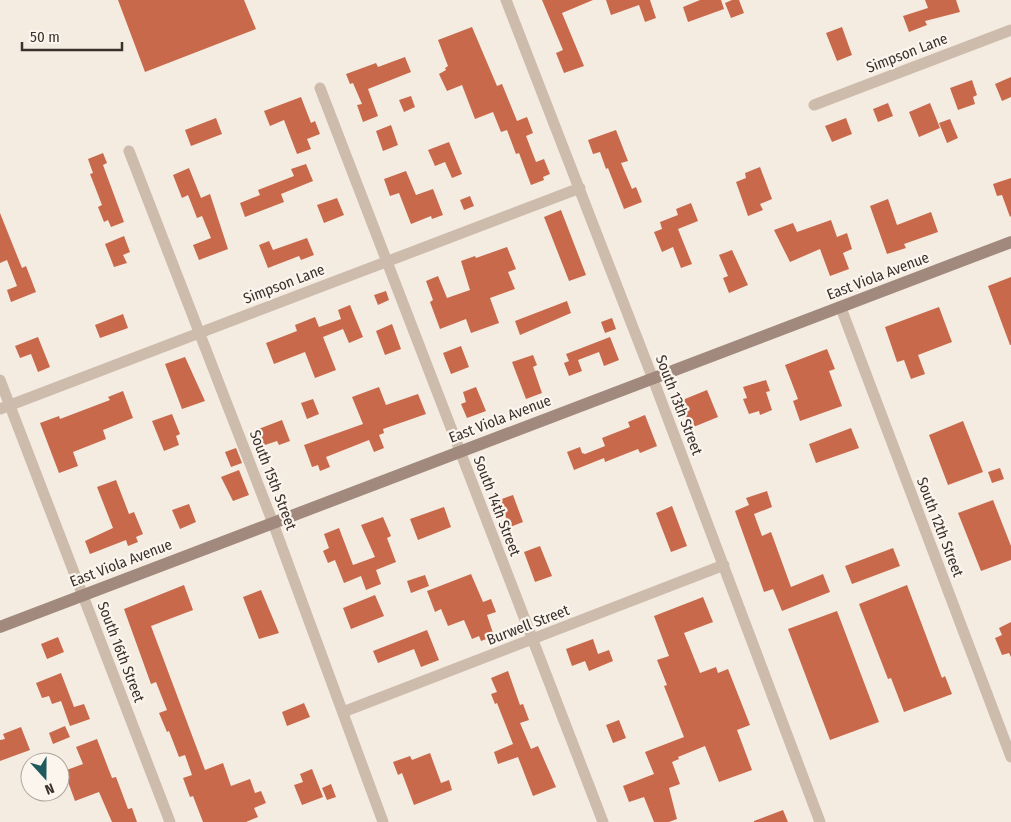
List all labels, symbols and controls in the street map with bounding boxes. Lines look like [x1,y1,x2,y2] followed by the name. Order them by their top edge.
[22,20,122,52] scale bar
[30,28,60,46] text: 50 m
[864,29,950,77] street label: Simpson Lane
[824,248,932,304] street label: East Viola Avenue
[241,260,327,308] street label: Simpson Lane
[652,353,706,457] street label: South 13th Street
[446,391,554,447] street label: East Viola Avenue
[246,428,300,532] street label: South 15th Street
[470,453,524,559] street label: South 14th Street
[913,475,967,579] street label: South 12th Street
[67,535,175,591] street label: East Viola Avenue
[94,599,148,705] street label: South 16th Street
[484,601,572,649] street label: Burwell Street
[20,752,70,802] north arrow
[43,779,56,798] text: N

